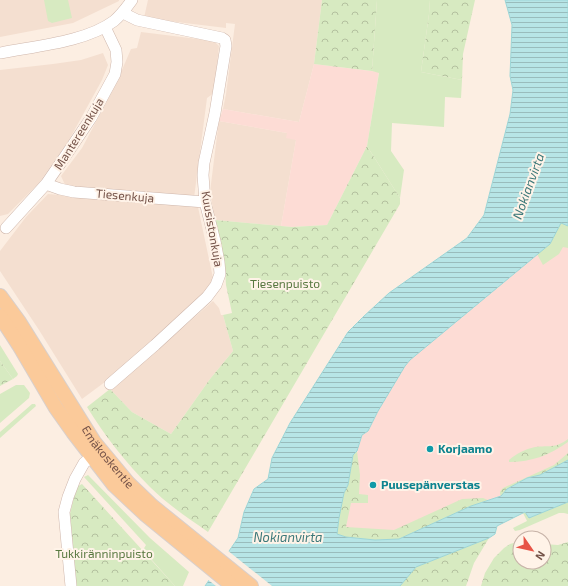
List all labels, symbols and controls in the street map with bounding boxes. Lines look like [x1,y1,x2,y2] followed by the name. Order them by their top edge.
[50,95,107,173] street label: Mantereenkuja
[509,151,547,221] water label: Nokianvirta
[95,185,155,206] street label: Tiesenkuja
[198,190,227,268] street label: Kuusistonkuja
[250,276,320,290] park label: Tiesenpuisto
[79,423,137,491] street label: Emäkoskentie
[438,441,492,456] place label: Korjaamo
[425,444,435,454] marker: Korjaamo
[381,477,480,491] place label: Puusepänverstas
[368,480,378,490] marker: Puusepänverstas
[253,529,323,545] water label: Nokianvirta
[512,530,552,570] north arrow
[55,546,153,560] park label: Tukkiränninpuisto
[533,549,548,563] text: N

